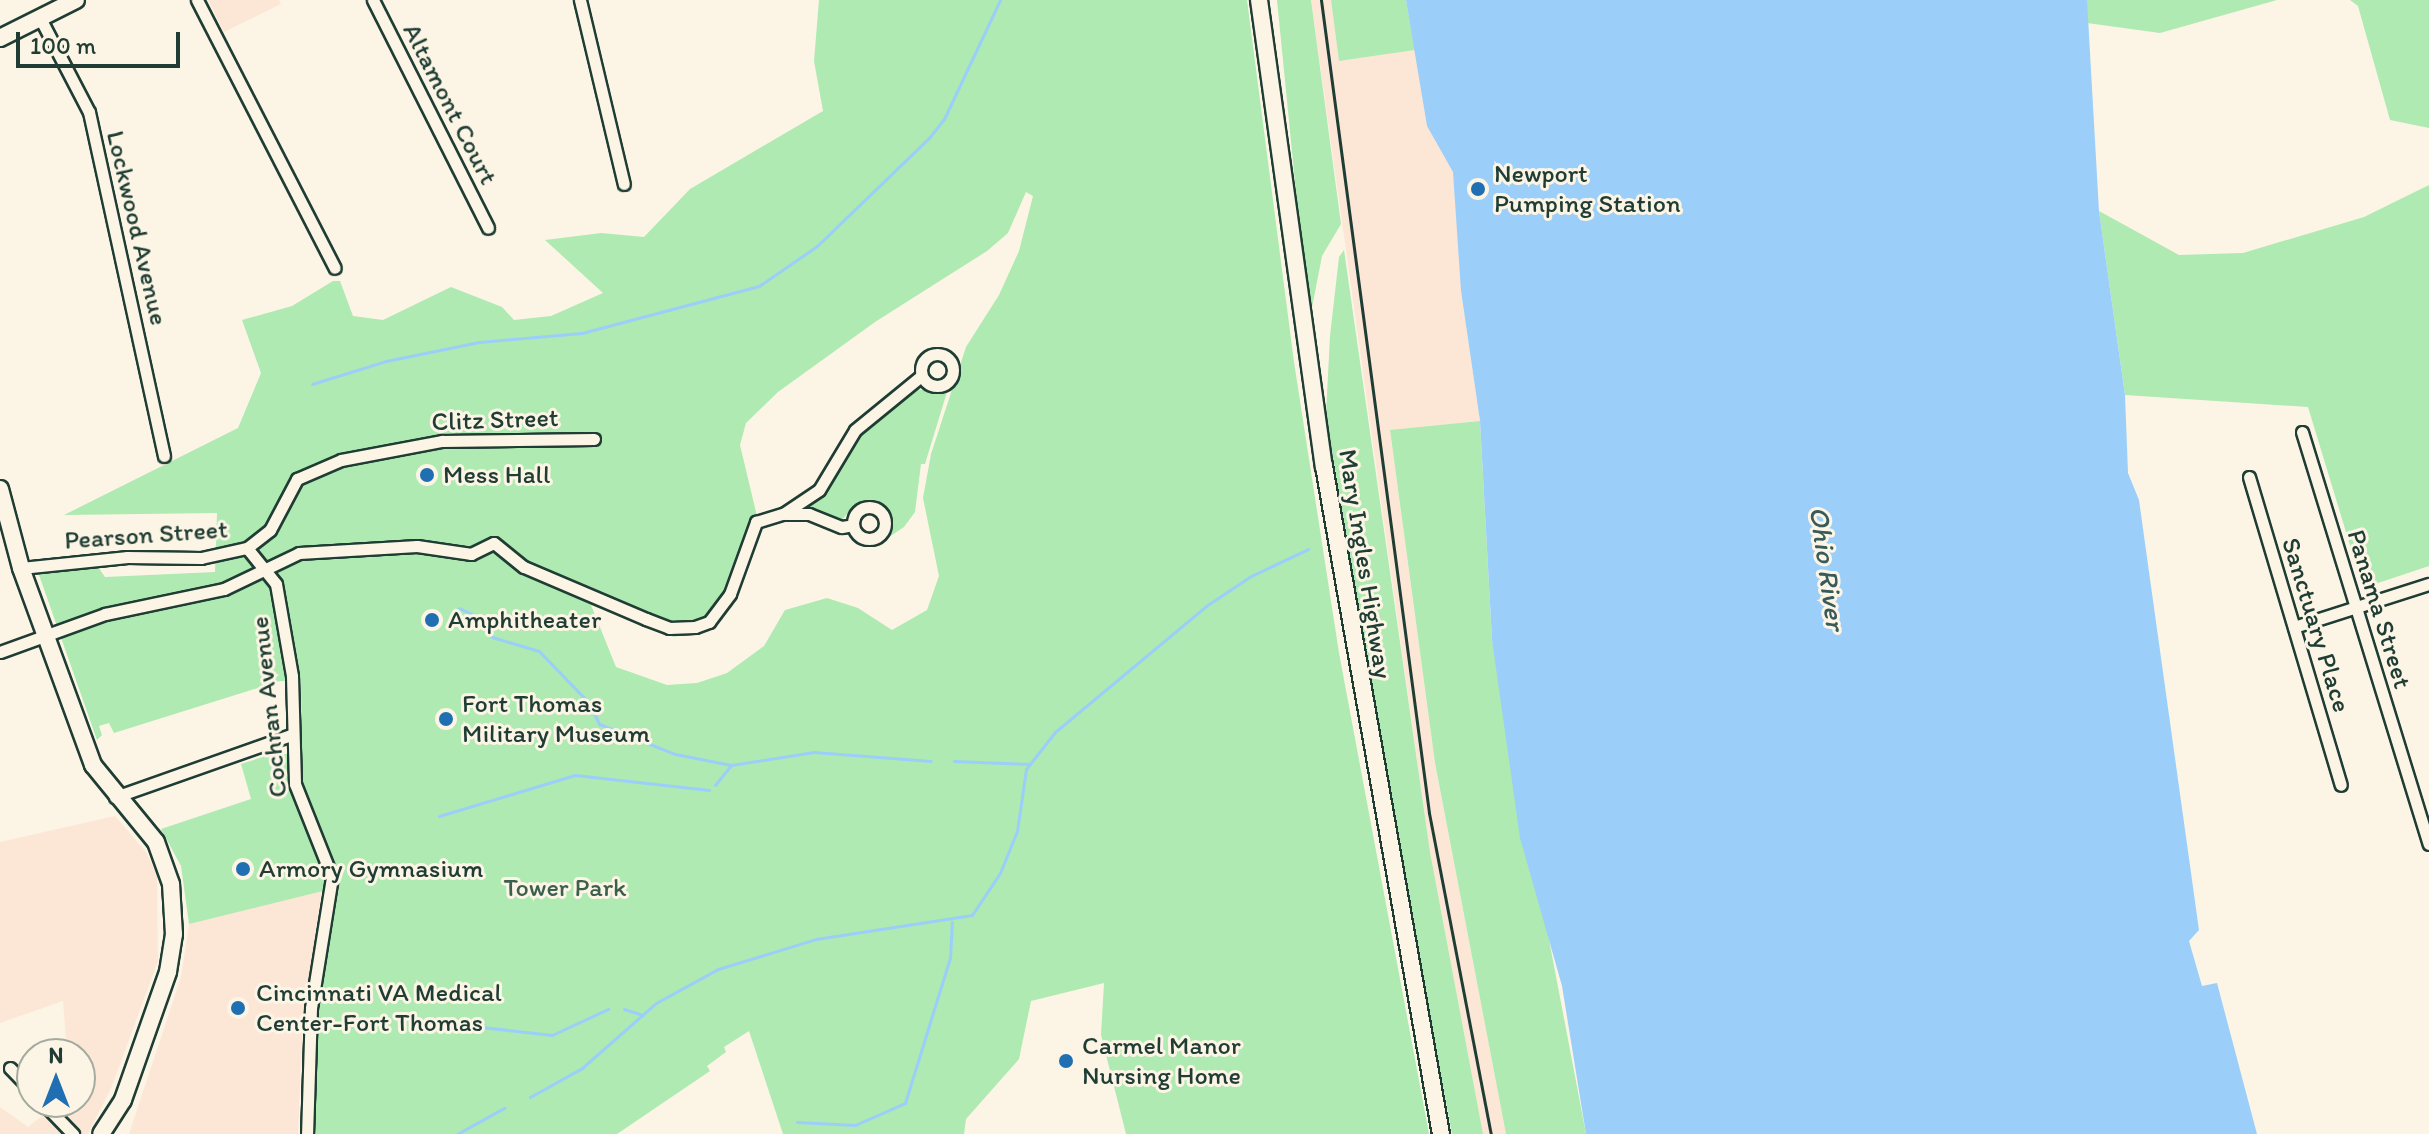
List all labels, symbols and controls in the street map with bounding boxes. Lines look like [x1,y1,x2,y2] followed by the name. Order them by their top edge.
[20,16,184,66] scale bar
[396,18,504,190] street label: Altamont Court
[30,31,96,60] text: 100 m
[100,128,174,328] street label: Lockwood Avenue
[1494,158,1681,220] place label: Newport Pumping Station
[1469,180,1487,198] marker: Newport Pumping Station
[431,402,559,438] street label: Clitz Street
[1332,447,1398,681] street label: Mary Ingles Highway
[443,459,551,491] place label: Mess Hall
[418,466,436,484] marker: Mess Hall
[1803,504,1853,632] water label: Ohio River
[63,514,229,556] street label: Pearson Street
[2340,526,2418,692] street label: Panama Street
[2275,534,2357,716] street label: Sanctuary Place
[448,604,601,636] place label: Amphitheater
[423,611,441,629] marker: Amphitheater
[244,616,294,798] street label: Cochran Avenue
[462,688,649,750] place label: Fort Thomas Military Museum
[437,710,455,728] marker: Fort Thomas Military Museum
[259,853,482,885] place label: Armory Gymnasium
[234,860,252,878] marker: Armory Gymnasium
[504,872,626,904] park label: Tower Park
[256,977,501,1038] place label: Cincinnati VA Medical Center-Fort Thomas
[227,997,249,1019] marker: Cincinnati VA Medical Center-Fort Thomas
[1082,1030,1242,1092] place label: Carmel Manor Nursing Home
[16,1038,96,1118] north arrow
[49,1042,63,1069] text: N
[1057,1052,1075,1070] marker: Carmel Manor Nursing Home

